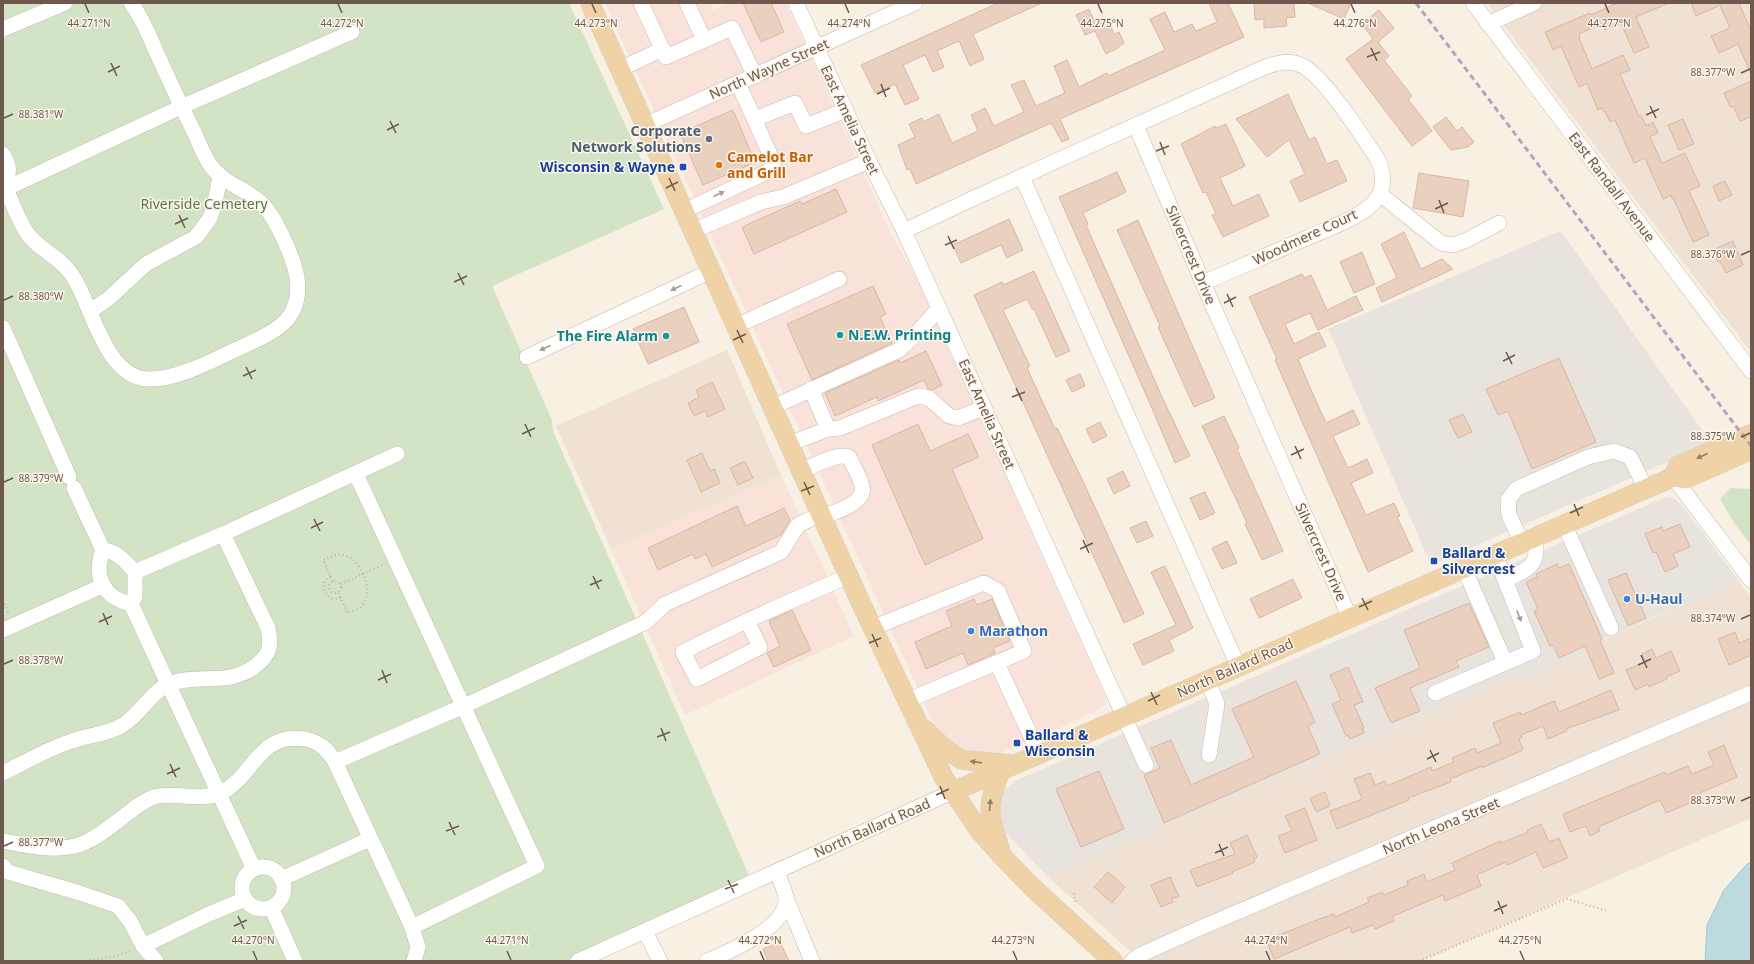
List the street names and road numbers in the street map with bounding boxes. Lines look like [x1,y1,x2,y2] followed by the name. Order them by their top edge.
[706,34,832,104] street label: North Wayne Street
[817,62,884,178] street label: East Amelia Street
[1565,128,1660,246] street label: East Randall Avenue
[1162,203,1221,307] street label: Silvercrest Drive
[1250,204,1360,269] street label: Woodmere Court
[955,356,1020,472] street label: East Amelia Street
[1291,500,1352,604] street label: Silvercrest Drive
[1174,633,1296,702] street label: North Ballard Road
[1379,792,1502,859] street label: North Leona Street
[811,793,933,862] street label: North Ballard Road

